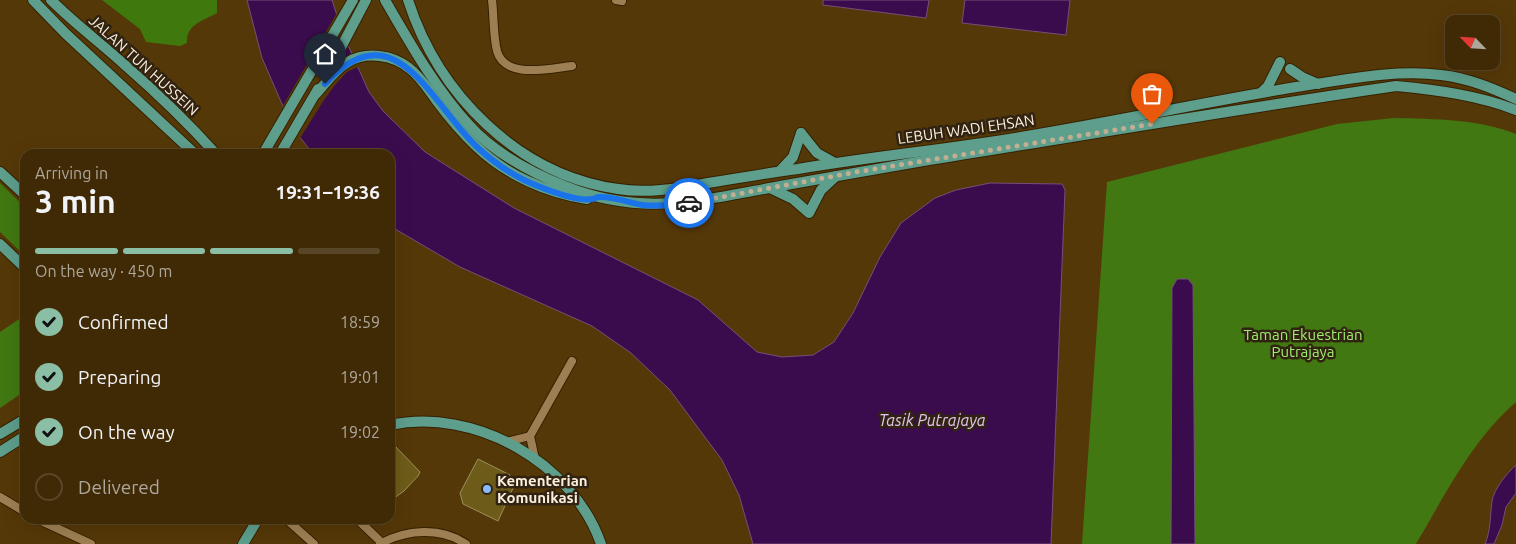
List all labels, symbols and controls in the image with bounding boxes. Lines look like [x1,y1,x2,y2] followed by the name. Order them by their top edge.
[86,11,202,119] street label: JALAN TUN HUSSEIN
[1445,15,1500,70] north arrow
[1445,15,1500,70] map controls
[304,33,346,84] pin
[311,40,339,68] icon: home
[1131,73,1173,124] pin
[1138,80,1166,108] icon: bag
[896,111,1036,147] street label: LEBUH WADI EHSAN
[35,164,108,182] text: Arriving in
[664,178,714,228] courier
[275,181,380,203] text: 19:31–19:36
[35,183,116,219] text: 3 min
[675,189,703,217] icon: car
[35,262,172,280] text: On the way · 450 m
[35,308,63,336] icon: check
[78,311,169,333] text: Confirmed
[340,313,380,331] text: 18:59
[1244,326,1362,360] park label: Taman Ekuestrian Putrajaya
[35,363,63,391] icon: check
[78,366,162,388] text: Preparing
[340,368,380,386] text: 19:01
[879,411,986,429] water label: Tasik Putrajaya
[35,418,63,446] icon: check
[78,421,175,443] text: On the way
[340,423,380,441] text: 19:02
[497,472,588,506] place label: Kementerian Komunikasi
[78,476,160,498] text: Delivered
[481,483,493,495] marker: Kementerian Komunikasi

